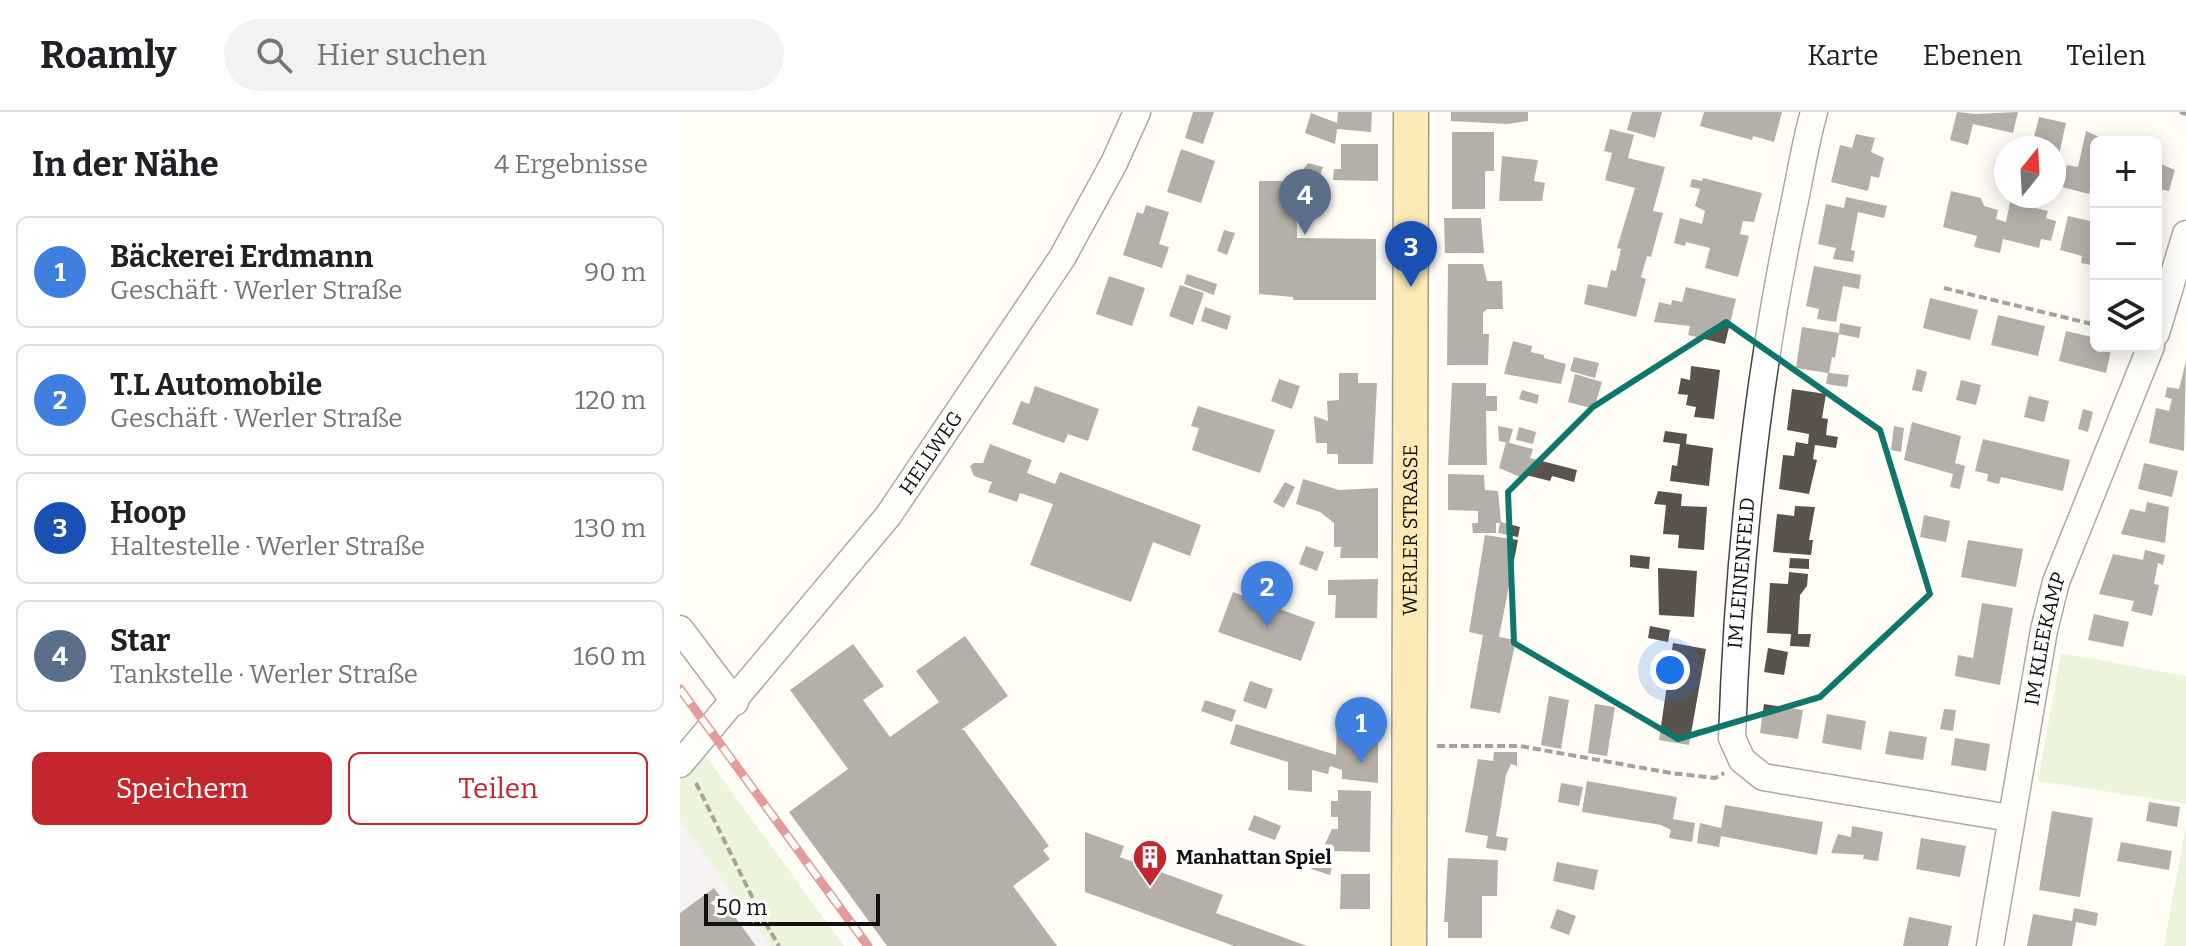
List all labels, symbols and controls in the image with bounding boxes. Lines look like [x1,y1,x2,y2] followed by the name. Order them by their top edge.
[224,19,784,91] search box
[40,32,176,78] text: Roamly
[252,33,296,77] icon: search
[316,37,487,73] text: Hier suchen
[1807,39,1879,72] text: Karte
[1923,39,2022,72] text: Ebenen
[2066,39,2146,72] text: Teilen
[1994,136,2066,208] north arrow
[2090,136,2162,352] map controls
[2090,136,2162,208] button: +
[32,144,219,185] text: In der Nähe
[494,149,648,180] text: 4 Ergebnisse
[1279,169,1331,235] pin: 4
[2090,208,2162,280] button: −
[1385,221,1437,287] pin: 3
[110,239,373,275] text: Bäckerei Erdmann
[54,257,66,288] text: 1
[584,257,646,288] text: 90 m
[110,275,402,306] text: Geschäft · Werler Straße
[2090,280,2162,352] button: layers
[110,367,322,403] text: T.L Automobile
[53,385,67,416] text: 2
[575,385,646,416] text: 120 m
[110,403,402,434] text: Geschäft · Werler Straße
[894,406,967,499] street label: HELLWEG
[1398,444,1422,616] street label: WERLER STRASSE
[110,495,186,531] text: Hoop
[1722,496,1760,650] street label: IM LEINENFELD
[53,513,67,544] text: 3
[574,513,646,544] text: 130 m
[110,531,425,562] text: Haltestelle · Werler Straße
[1241,561,1293,627] pin: 2
[2019,568,2071,707] street label: IM KLEEKAMP
[110,623,170,659] text: Star
[52,641,68,672] text: 4
[574,641,646,672] text: 160 m
[1650,650,1690,690] your location
[110,659,418,690] text: Tankstelle · Werler Straße
[1335,697,1387,763] pin: 1
[32,752,332,825] button: Speichern
[348,752,648,825] button: Teilen
[1131,838,1169,888] building icon: Manhattan Spiel
[1176,845,1332,869] place label: Manhattan Spiel
[704,890,880,926] scale bar
[716,894,767,921] text: 50 m

